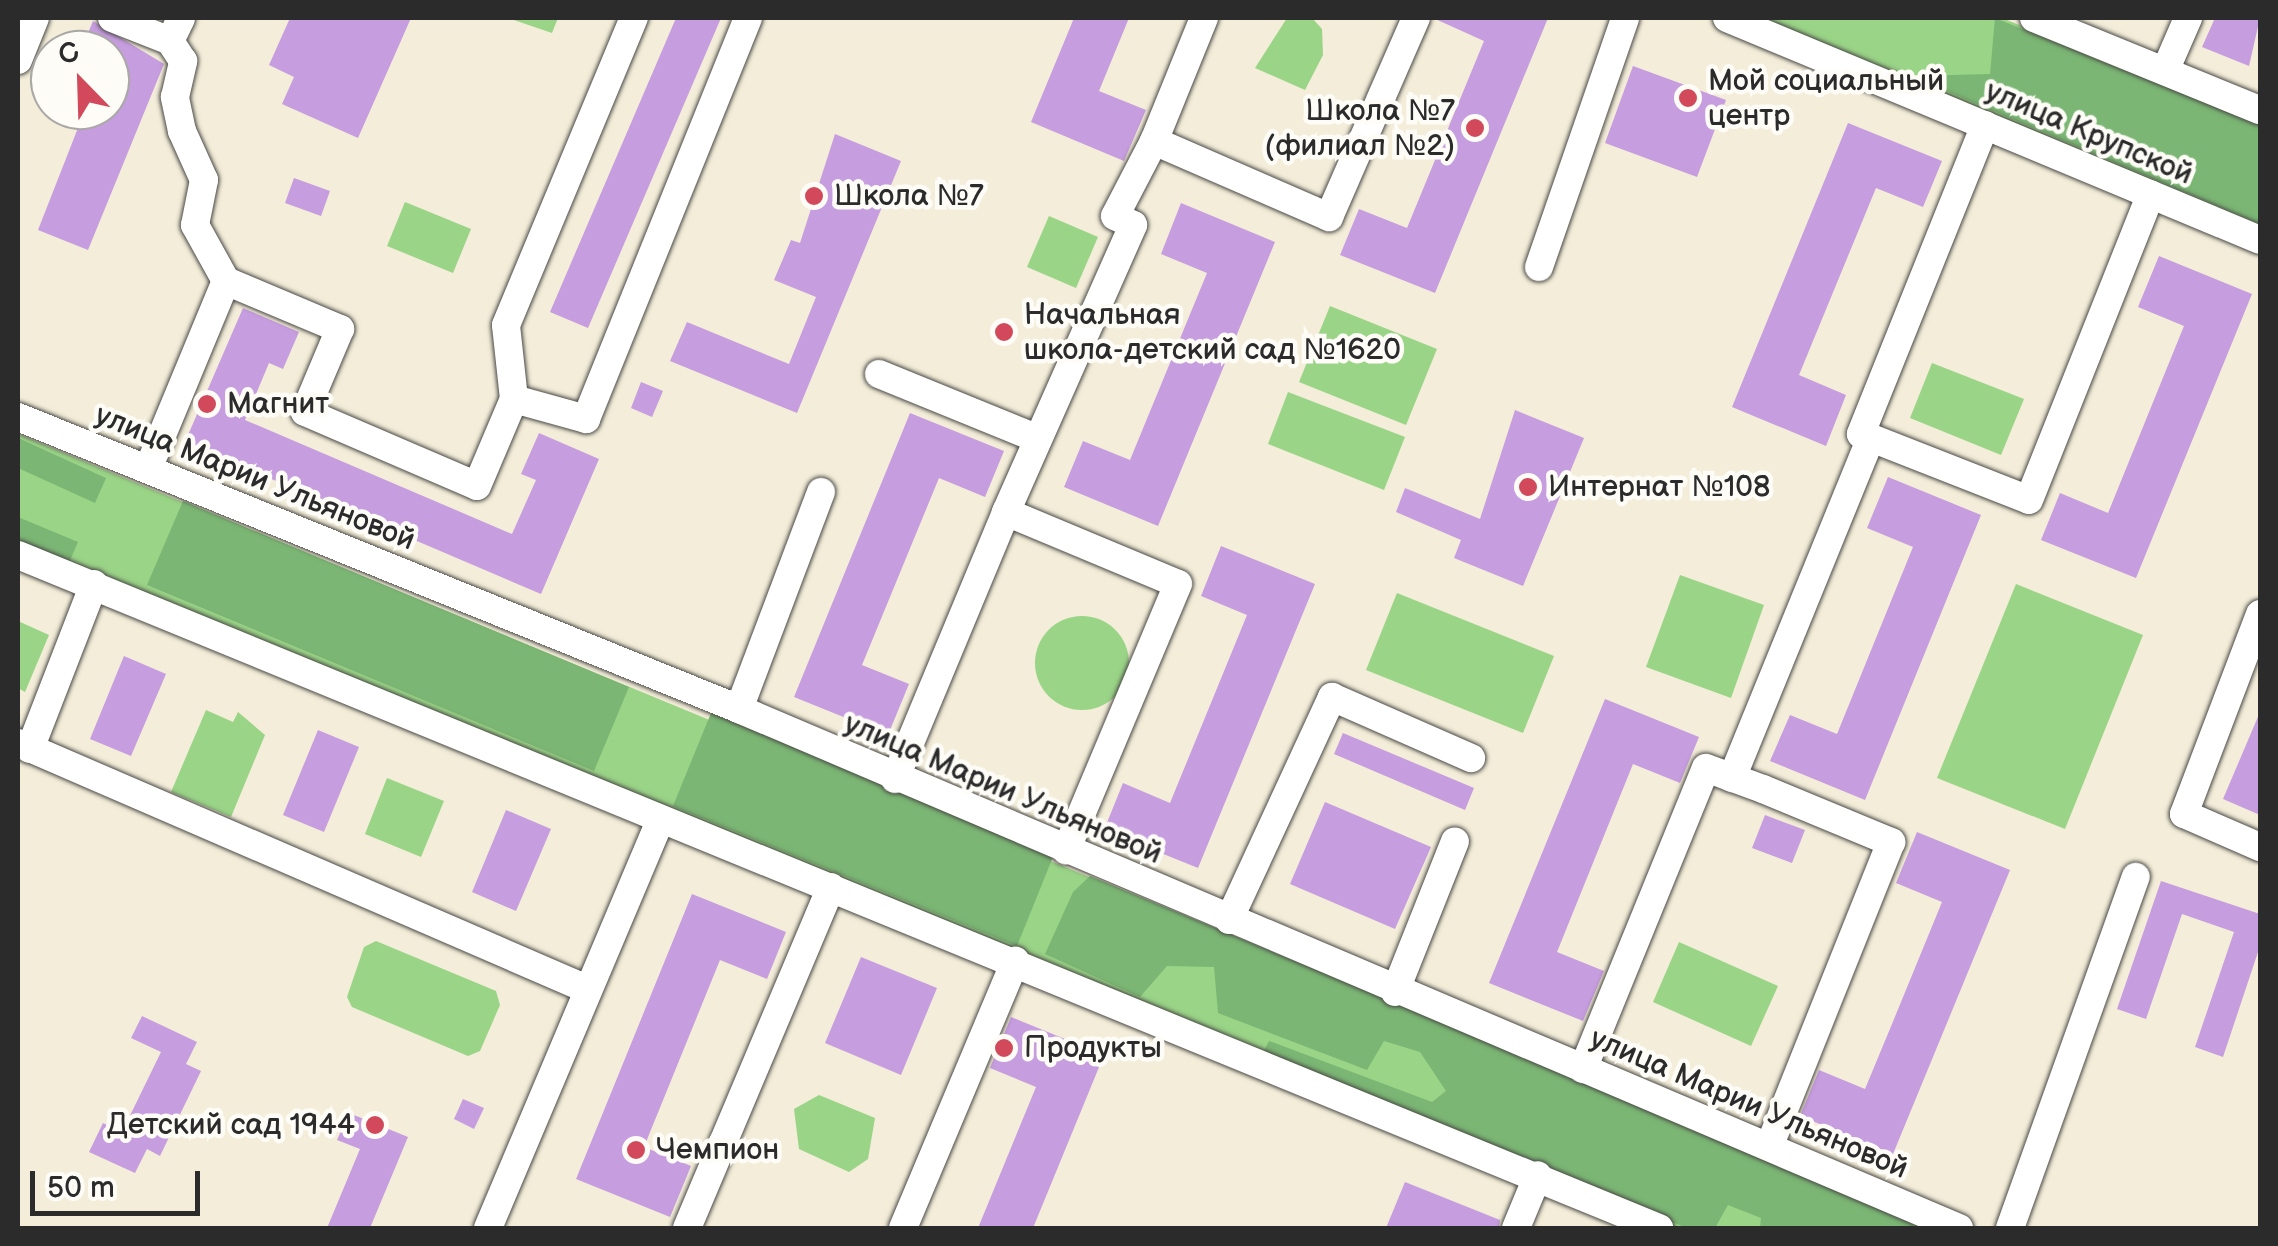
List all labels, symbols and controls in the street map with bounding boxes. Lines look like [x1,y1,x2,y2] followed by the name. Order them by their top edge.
[30,30,130,130] north arrow
[53,35,84,73] text: С
[1708,63,1944,134] place label: Мой социальный центр
[1980,73,2198,193] street label: улица Крупской
[1677,87,1699,109] marker: Мой социальный центр
[1265,93,1455,164] place label: Школа №7 (филиал №2)
[1464,117,1486,139] marker: Школа №7 (филиал №2)
[834,178,984,214] place label: Школа №7
[803,185,825,207] marker: Школа №7
[1024,297,1401,368] place label: Начальная школа-детский сад №1620
[993,321,1015,343] marker: Начальная школа-детский сад №1620
[227,386,329,422] place label: Магнит
[196,393,218,415] marker: Магнит
[90,397,420,559] street label: улица Марии Ульяновой
[1548,469,1770,505] place label: Интернат №108
[1517,476,1539,498] marker: Интернат №108
[839,706,1167,872] street label: улица Марии Ульяновой
[1585,1021,1913,1187] street label: улица Марии Ульяновой
[1024,1030,1162,1066] place label: Продукты
[993,1037,1015,1059] marker: Продукты
[107,1107,355,1143] place label: Детский сад 1944
[364,1114,386,1136] marker: Детский сад 1944
[656,1132,779,1168] place label: Чемпион
[625,1139,647,1161] marker: Чемпион
[35,1151,205,1213] scale bar
[47,1170,115,1206] text: 50 m

